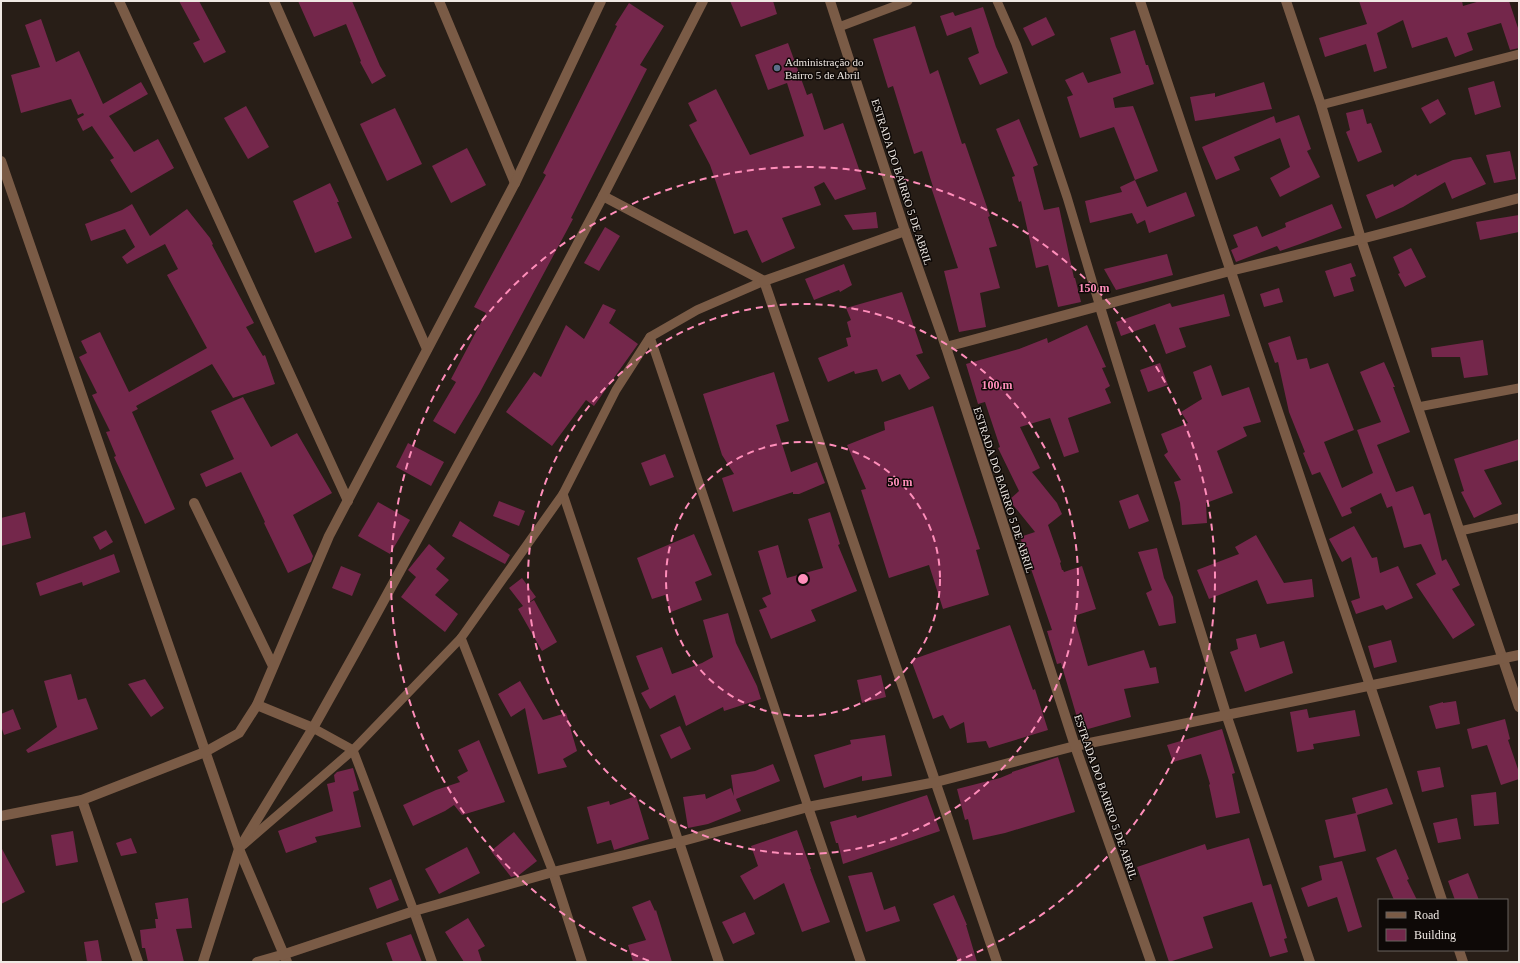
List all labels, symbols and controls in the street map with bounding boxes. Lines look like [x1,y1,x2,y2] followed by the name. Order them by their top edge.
[785,56,864,81] place label: Administração do Bairro 5 de Abril
[772,63,782,73] marker: Administração do Bairro 5 de Abril
[869,97,935,267] street label: ESTRADA DO BAIRRO 5 DE ABRIL
[1079,281,1110,295] text: 150 m
[982,378,1013,392] text: 100 m
[971,405,1037,575] street label: ESTRADA DO BAIRRO 5 DE ABRIL
[888,475,913,489] text: 50 m
[796,572,810,586] centre of rings
[1072,713,1140,881] street label: ESTRADA DO BAIRRO 5 DE ABRIL
[1378,899,1508,951] legend
[1414,908,1439,922] text: Road
[1414,928,1456,942] text: Building

